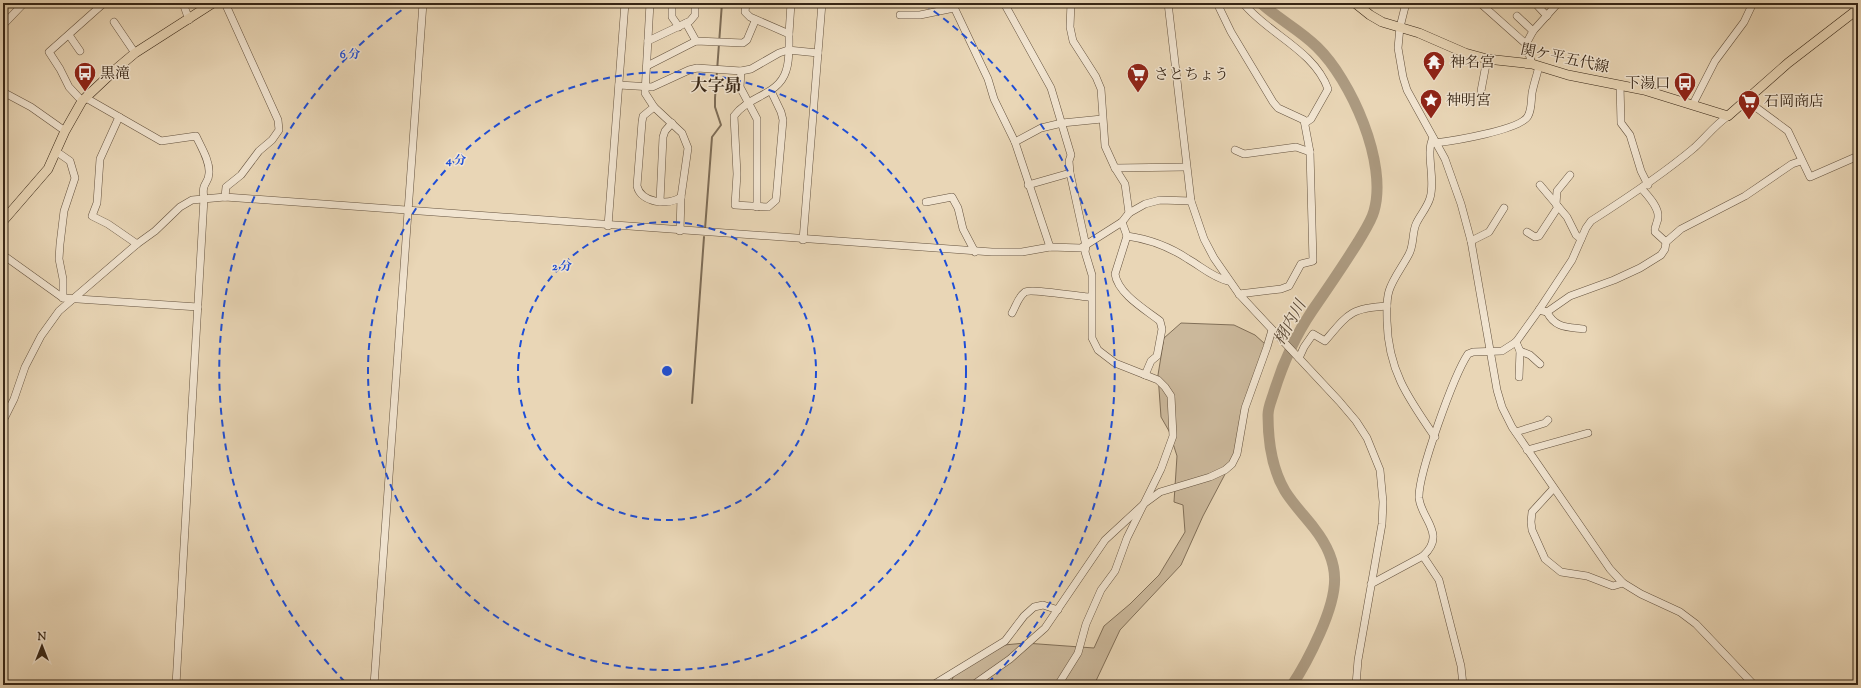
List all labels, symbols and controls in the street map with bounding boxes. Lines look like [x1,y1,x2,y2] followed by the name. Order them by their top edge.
[1518,40,1611,79] street label: 関ケ平五代線
[340,46,360,64] text: 6 分
[1421,49,1447,82] temple icon: 神名宮
[1450,53,1495,74] place label: 神名宮
[72,60,98,93] bus stop icon: 黒滝
[1125,61,1151,94] supermarket icon: さとちょう
[100,64,130,85] place label: 黒滝
[1154,65,1229,86] place label: さとちょう
[1672,70,1698,103] bus stop icon: 下湯口
[1625,74,1670,95] place label: 下湯口
[691,75,742,99] district label: 大字昴
[1418,87,1444,120] place icon: 神明宮
[1736,88,1762,121] supermarket icon: 石岡商店
[1446,91,1491,112] place label: 神明宮
[1764,92,1824,113] place label: 石岡商店
[445,152,466,170] text: 4 分
[552,258,572,276] text: 2 分
[1269,295,1314,350] water label: 栩内川
[660,364,674,378] centre of rings
[22,626,62,666] north arrow
[37,629,47,645] text: N

